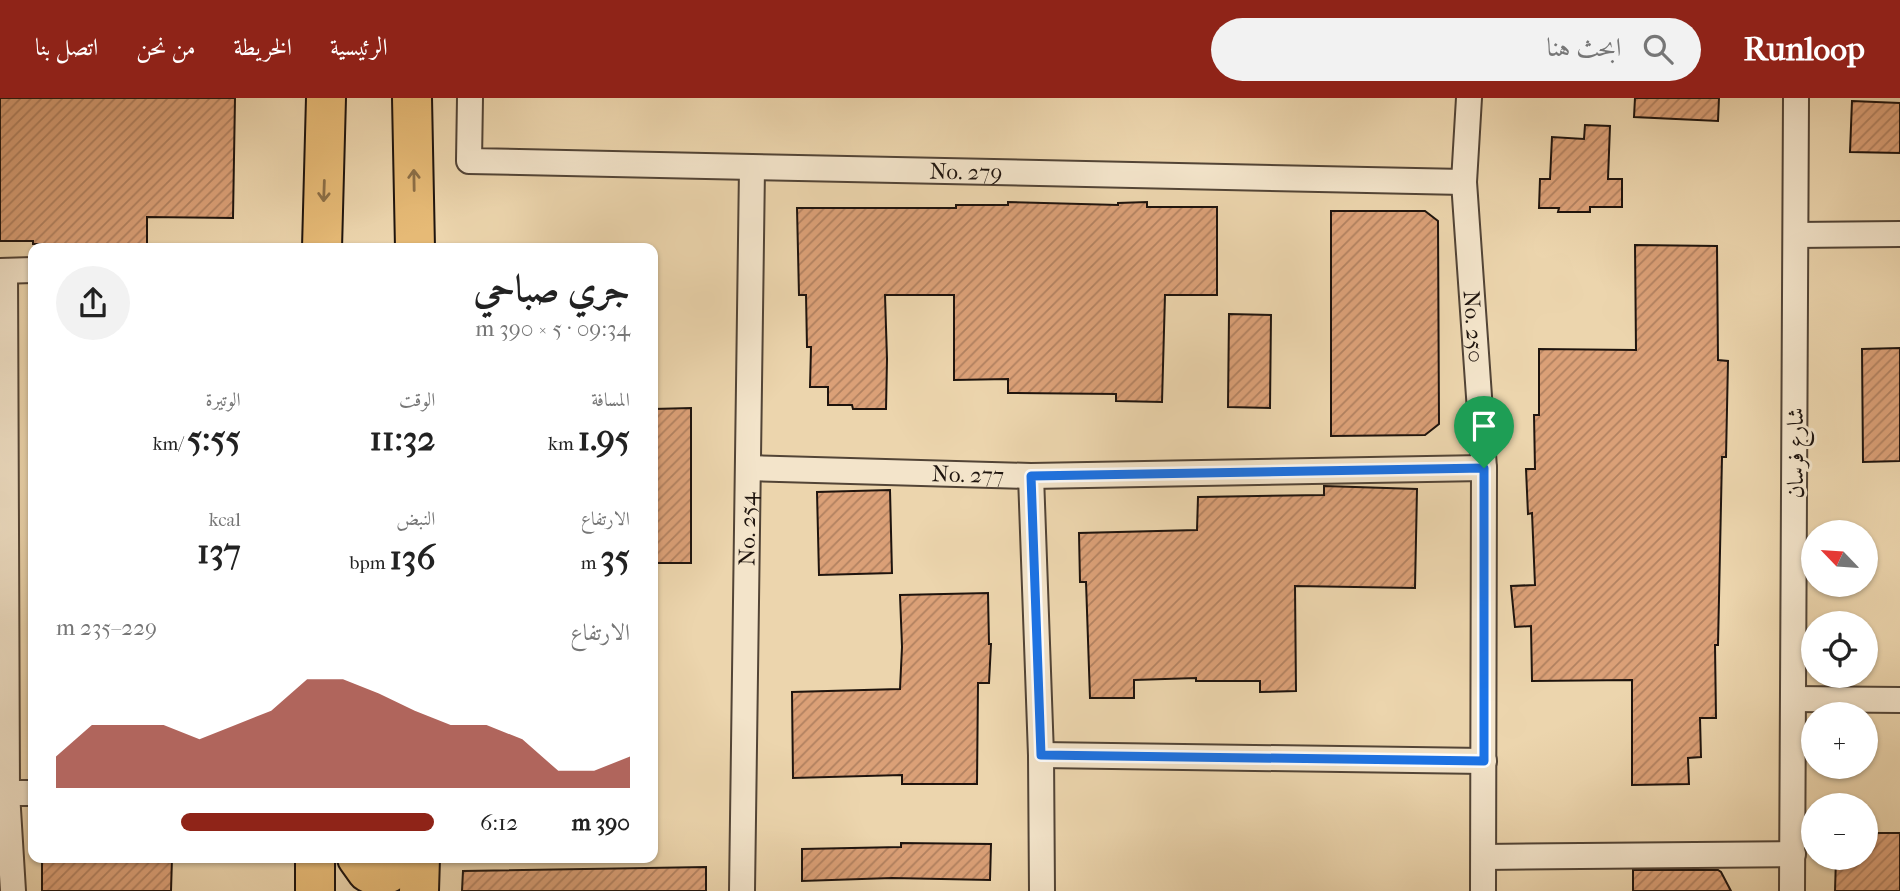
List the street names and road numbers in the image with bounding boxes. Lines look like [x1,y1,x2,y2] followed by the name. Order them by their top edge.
[929,158,1003,186] street label: No. 279
[1458,289,1490,364] street label: No. 250
[1782,407,1815,499] street label: شارع فرسان
[931,460,1004,489] street label: No. 277
[733,491,762,566] street label: No. 254

